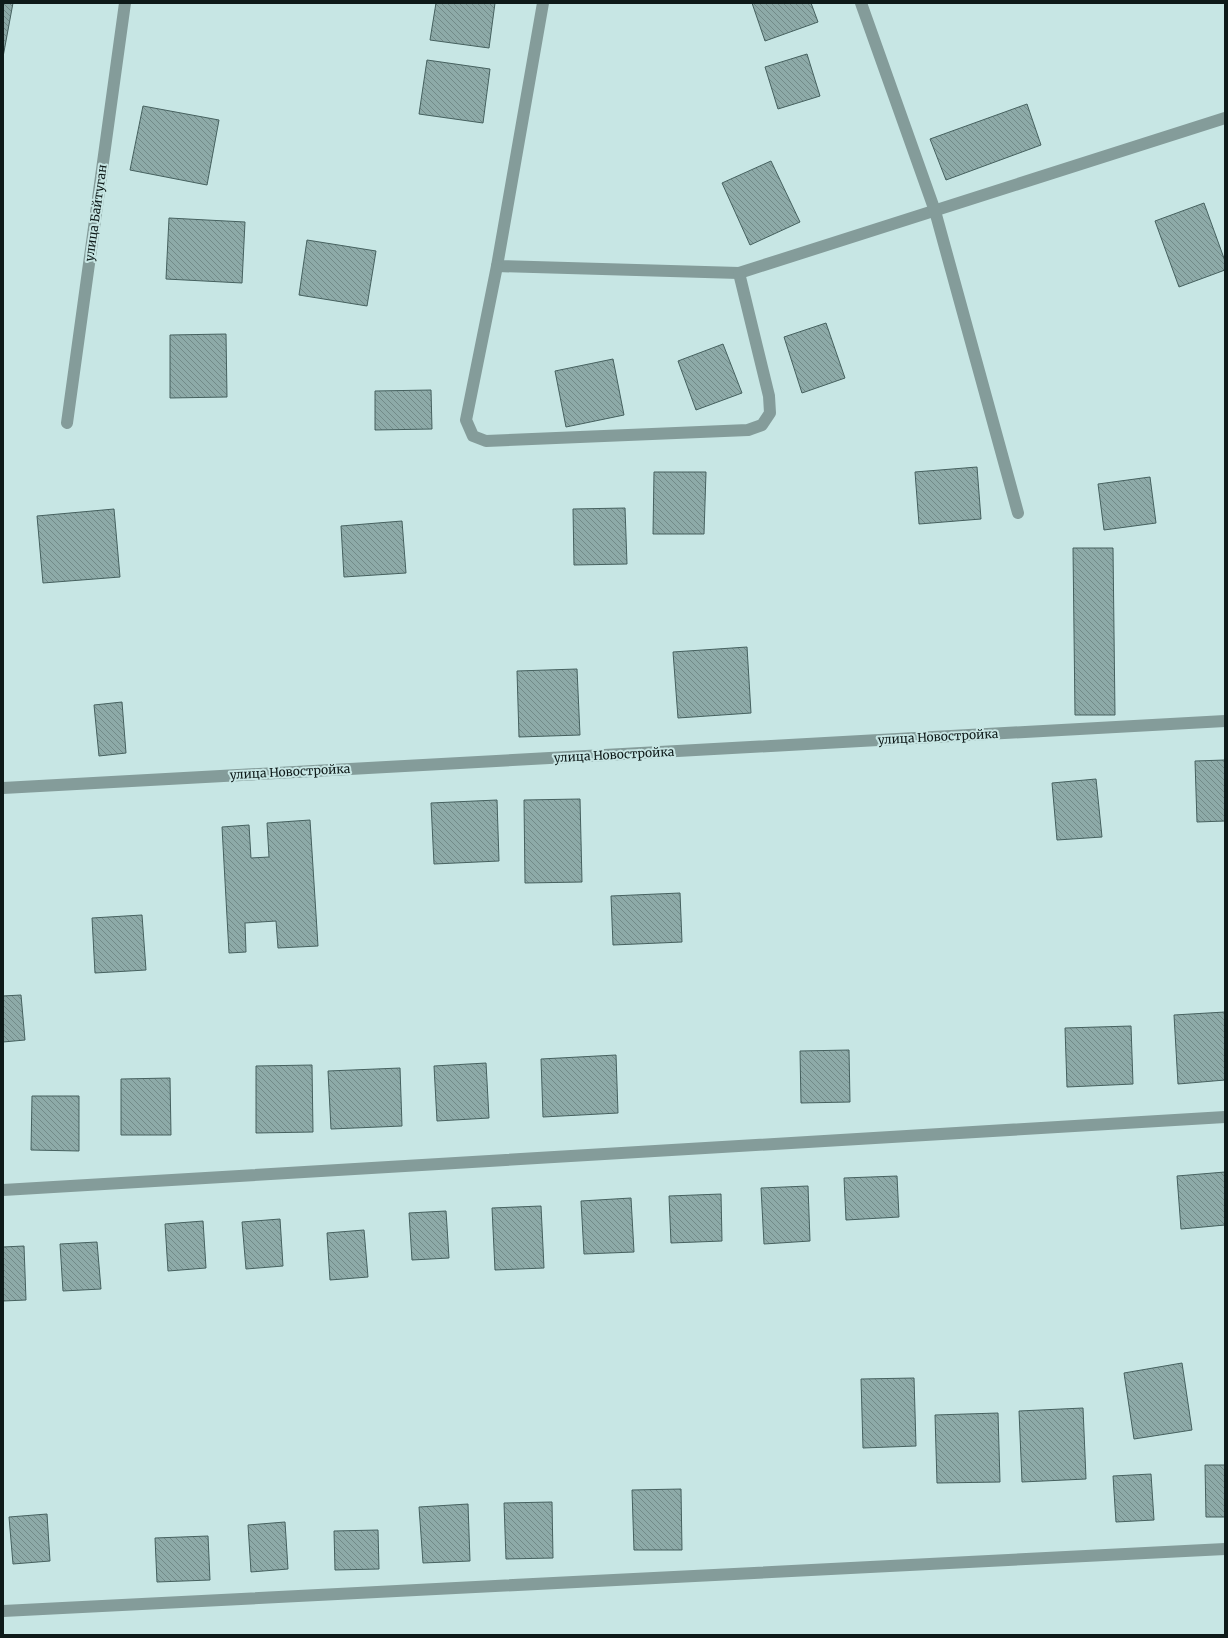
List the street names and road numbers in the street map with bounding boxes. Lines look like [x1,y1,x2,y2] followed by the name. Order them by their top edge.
[81,163,110,262] street label: улица Байтуган
[877,726,999,747] street label: улица Новостройка
[553,744,675,765] street label: улица Новостройка
[229,761,351,782] street label: улица Новостройка

